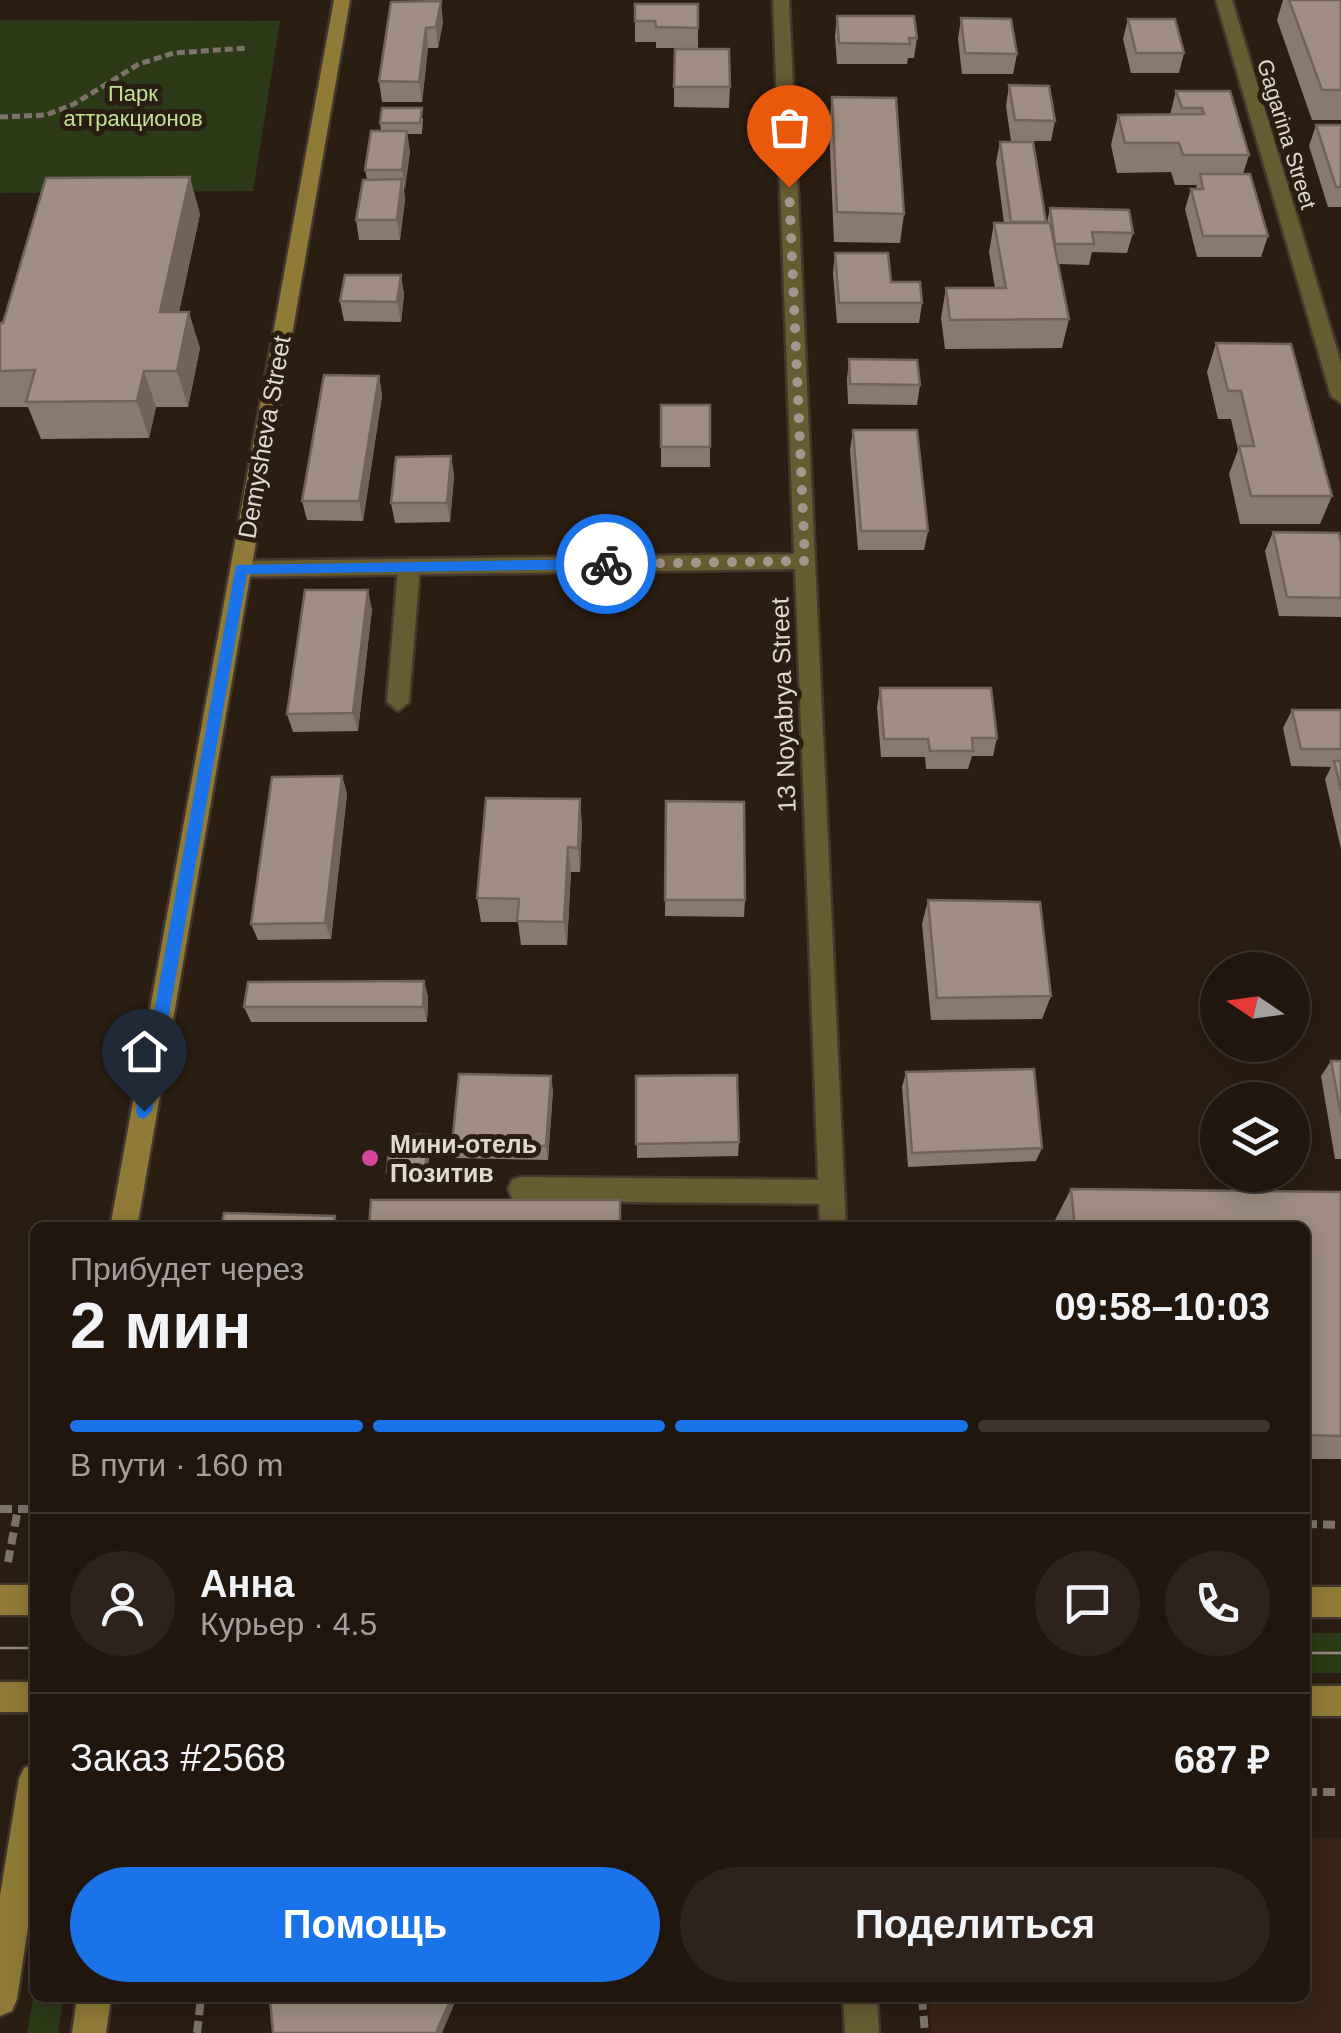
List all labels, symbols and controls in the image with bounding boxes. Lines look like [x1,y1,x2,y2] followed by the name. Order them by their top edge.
[1252,56,1321,212] street label: Gagarina Street
[63,81,203,131] park label: Парк аттракционов
[747,85,832,188] pin
[762,100,817,155] icon: bag
[232,333,296,541] street label: Demysheva Street
[556,514,656,614] courier
[579,537,634,592] icon: bike
[765,597,801,813] street label: 13 Noyabrya Street
[1200,952,1310,1062] north arrow
[1200,952,1310,1192] map controls
[102,1009,187,1112] pin
[117,1024,172,1079] icon: home
[1200,1082,1310,1192] button: layers
[390,1130,537,1187] place label: Мини-отель Позитив
[359,1147,381,1169] marker: Мини-отель Позитив
[70,1251,304,1287] text: Прибудет через
[1054,1286,1270,1328] text: 09:58–10:03
[70,1289,252,1362] text: 2 мин
[70,1447,283,1483] text: В пути · 160 m
[70,1551,175,1656] button: person
[1035,1551,1140,1656] button: chat
[1165,1551,1270,1656] button: phone
[200,1563,294,1605] text: Анна
[200,1606,377,1642] text: Курьер · 4.5
[70,1737,286,1779] text: Заказ #2568
[1174,1739,1270,1781] text: 687 ₽
[70,1867,660,1982] button: Помощь
[680,1867,1270,1982] button: Поделиться

